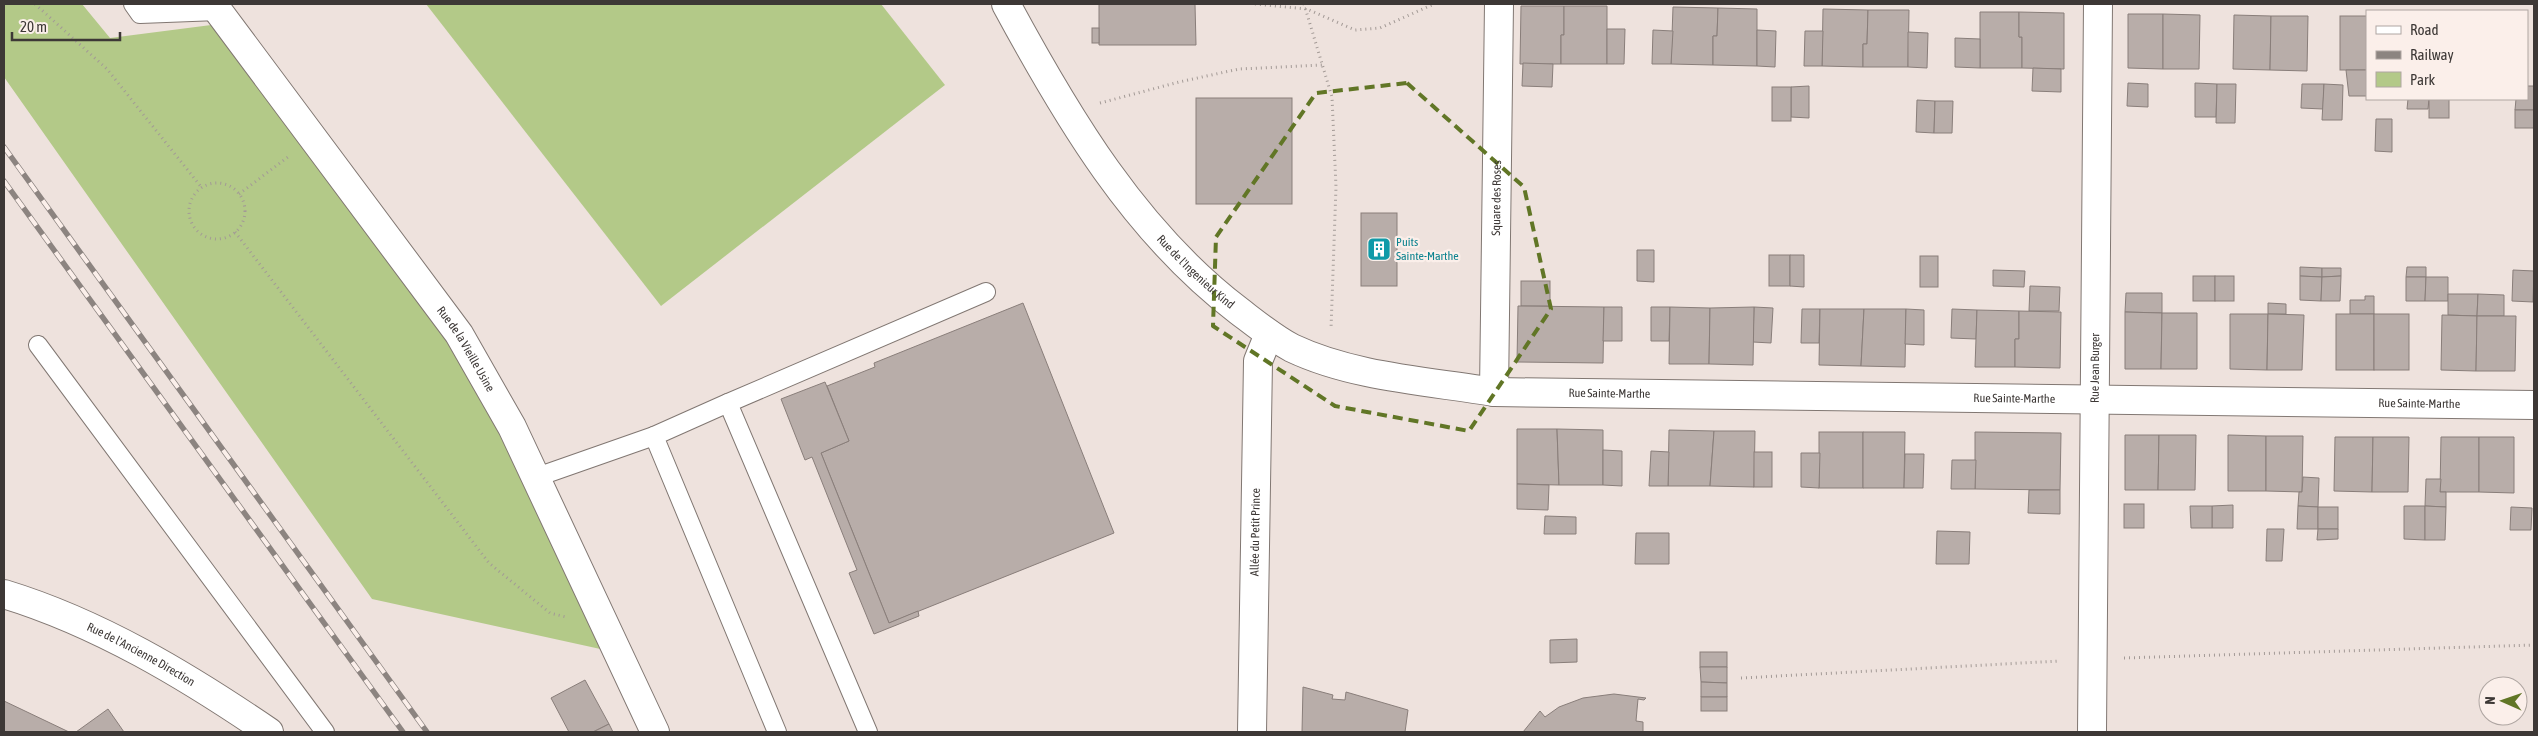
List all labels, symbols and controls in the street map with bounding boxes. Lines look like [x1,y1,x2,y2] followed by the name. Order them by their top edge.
[12,10,120,42] scale bar
[2366,10,2528,100] legend
[20,18,47,35] text: 20 m
[2410,21,2439,38] text: Road
[2410,46,2454,63] text: Railway
[2410,71,2435,88] text: Park
[1489,160,1504,236] street label: Square des Roses
[1154,232,1237,312] street label: Rue de l'Ingenieur Kind
[1396,235,1459,263] place label: Puits Sainte-Marthe
[1366,236,1392,262] building icon: Puits Sainte-Marthe
[434,304,497,394] street label: Rue de la Vieille Usine
[2088,333,2102,403] street label: Rue Jean Burger
[1568,386,1650,401] street label: Rue Sainte-Marthe
[1973,391,2055,406] street label: Rue Sainte-Marthe
[2378,396,2460,411] street label: Rue Sainte-Marthe
[1248,488,1263,576] street label: Allée du Petit Prince
[85,620,198,689] street label: Rue de l'Ancienne Direction
[2478,676,2528,726] north arrow
[2482,696,2498,705] text: N

